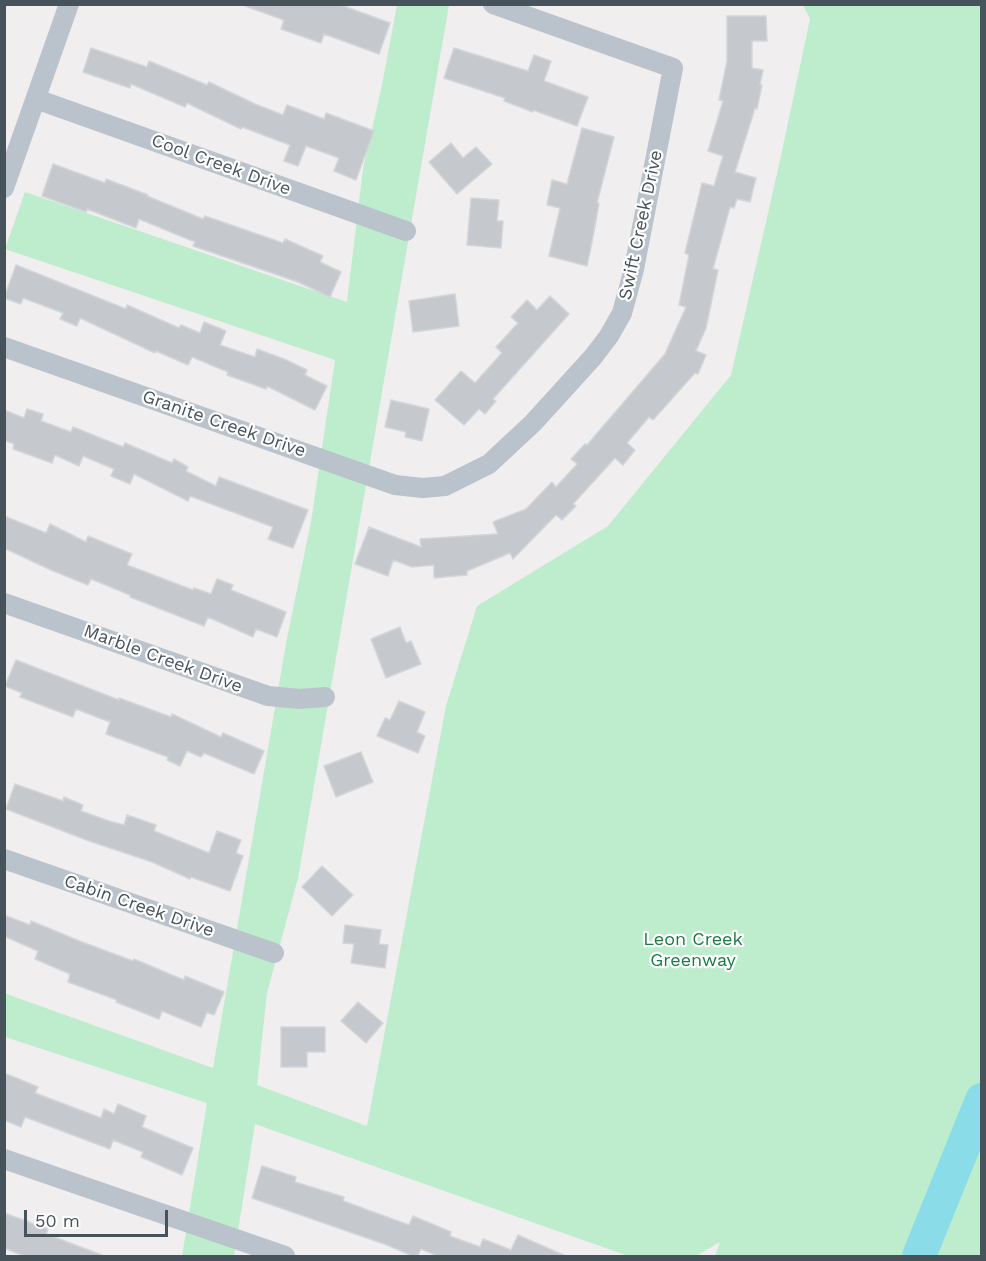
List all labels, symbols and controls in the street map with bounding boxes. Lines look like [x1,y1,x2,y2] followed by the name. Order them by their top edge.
[148,130,294,200] street label: Cool Creek Drive
[615,148,667,302] street label: Swift Creek Drive
[139,386,309,462] street label: Granite Creek Drive
[81,620,245,698] street label: Marble Creek Drive
[61,870,217,942] street label: Cabin Creek Drive
[643,929,743,972] park label: Leon Creek Greenway
[27,1198,171,1236] scale bar
[35,1210,80,1231] text: 50 m

